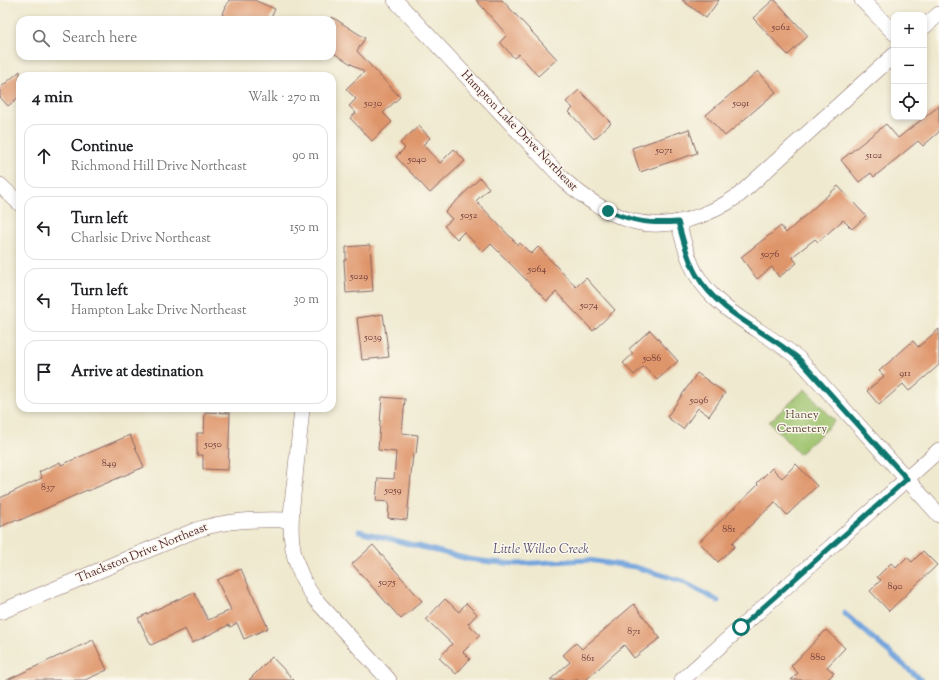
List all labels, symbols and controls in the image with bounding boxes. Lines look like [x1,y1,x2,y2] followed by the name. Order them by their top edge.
[891,12,927,120] map controls
[891,12,927,48] button: +
[16,16,336,60] search box
[771,20,790,35] house number: 5062
[30,27,52,49] icon: search
[62,28,137,49] text: Search here
[891,48,927,84] button: −
[456,67,582,195] street label: Hampton Lake Drive Northeast
[891,84,927,120] button: locate
[32,86,73,110] text: 4 min
[248,89,320,107] text: Walk · 270 m
[363,96,382,111] house number: 5030
[732,96,750,111] house number: 5091
[71,137,133,158] text: Continue
[654,143,673,158] house number: 5071
[33,145,55,167] icon: ahead
[292,147,319,165] text: 90 m
[865,148,883,163] house number: 5102
[407,152,426,167] house number: 5040
[71,158,247,176] text: Richmond Hill Drive Northeast
[599,202,617,220] route end
[460,208,478,223] house number: 5052
[71,209,128,230] text: Turn left
[33,217,55,239] icon: left
[290,219,319,237] text: 150 m
[71,230,211,248] text: Charlsie Drive Northeast
[760,247,779,262] house number: 5076
[527,262,546,277] house number: 5064
[349,269,368,284] house number: 5029
[71,281,128,302] text: Turn left
[33,289,55,311] icon: left
[293,291,319,309] text: 30 m
[579,298,598,313] house number: 5074
[71,302,246,320] text: Hampton Lake Drive Northeast
[363,330,382,345] house number: 5039
[642,351,661,366] house number: 5086
[33,361,55,383] icon: arrive
[71,362,204,383] text: Arrive at destination
[899,366,911,381] house number: 911
[689,393,708,408] house number: 5096
[777,406,827,438] park label: Haney Cemetery
[203,437,222,452] house number: 5050
[102,456,116,471] house number: 849
[41,480,55,495] house number: 837
[384,483,402,498] house number: 5059
[73,518,211,588] street label: Thackston Drive Northeast
[722,522,736,537] house number: 881
[493,541,589,559] water label: Little Willeo Creek
[377,575,396,590] house number: 5075
[887,579,903,594] house number: 890
[732,618,750,636] route start
[627,624,641,639] house number: 871
[810,650,826,665] house number: 880
[581,651,595,666] house number: 861

